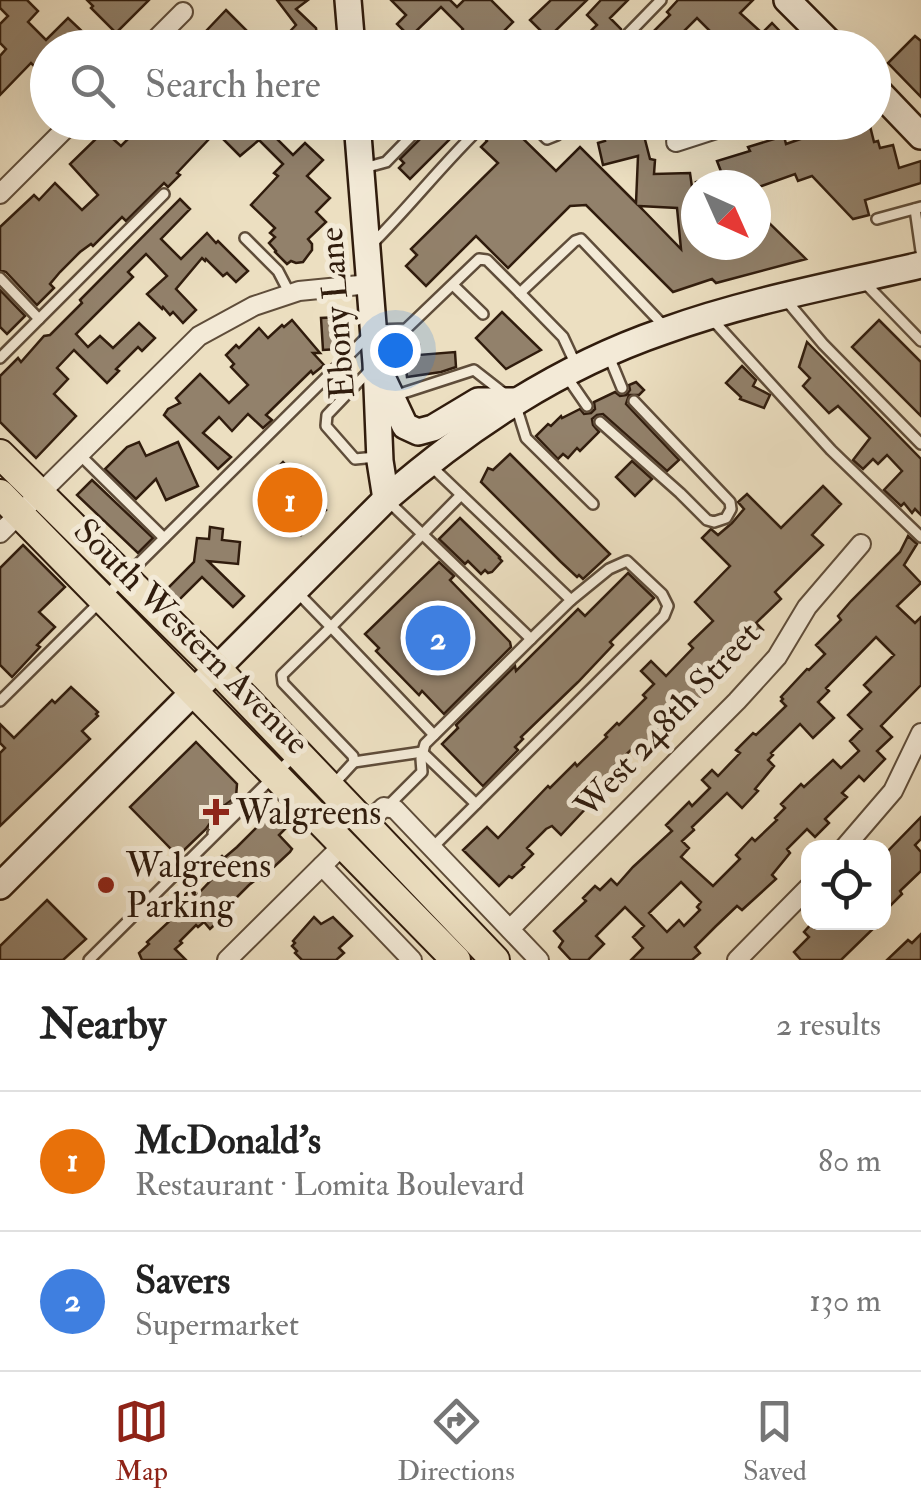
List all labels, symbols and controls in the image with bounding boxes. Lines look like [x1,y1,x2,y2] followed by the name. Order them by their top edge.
[30,30,891,140] search box
[65,58,120,113] icon: search
[145,61,321,109] text: Search here
[681,170,771,260] north arrow
[309,226,365,400] street label: Ebony Lane
[370,325,421,376] your location
[258,462,322,538] pin: 1
[64,509,319,764] street label: South Western Avenue
[406,600,470,676] pin: 2
[565,612,770,828] street label: West 248th Street
[235,791,381,835] place label: Walgreens
[205,801,227,823] marker: Walgreens
[801,840,891,930] map controls
[801,840,891,930] button: locate
[125,844,271,928] place label: Walgreens Parking
[95,874,117,896] marker: Walgreens Parking
[40,999,166,1051] text: Nearby
[776,1005,881,1045] text: 2 results
[135,1117,321,1165] text: McDonald's
[67,1141,78,1181] text: 1
[818,1141,881,1181] text: 80 m
[135,1165,524,1205] text: Restaurant · Lomita Boulevard
[135,1257,230,1305] text: Savers
[64,1281,81,1321] text: 2
[809,1281,881,1321] text: 130 m
[135,1305,299,1345] text: Supermarket
[114,1394,169,1489] tab: Map
[397,1394,515,1489] tab: Directions
[743,1394,807,1489] tab: Saved

